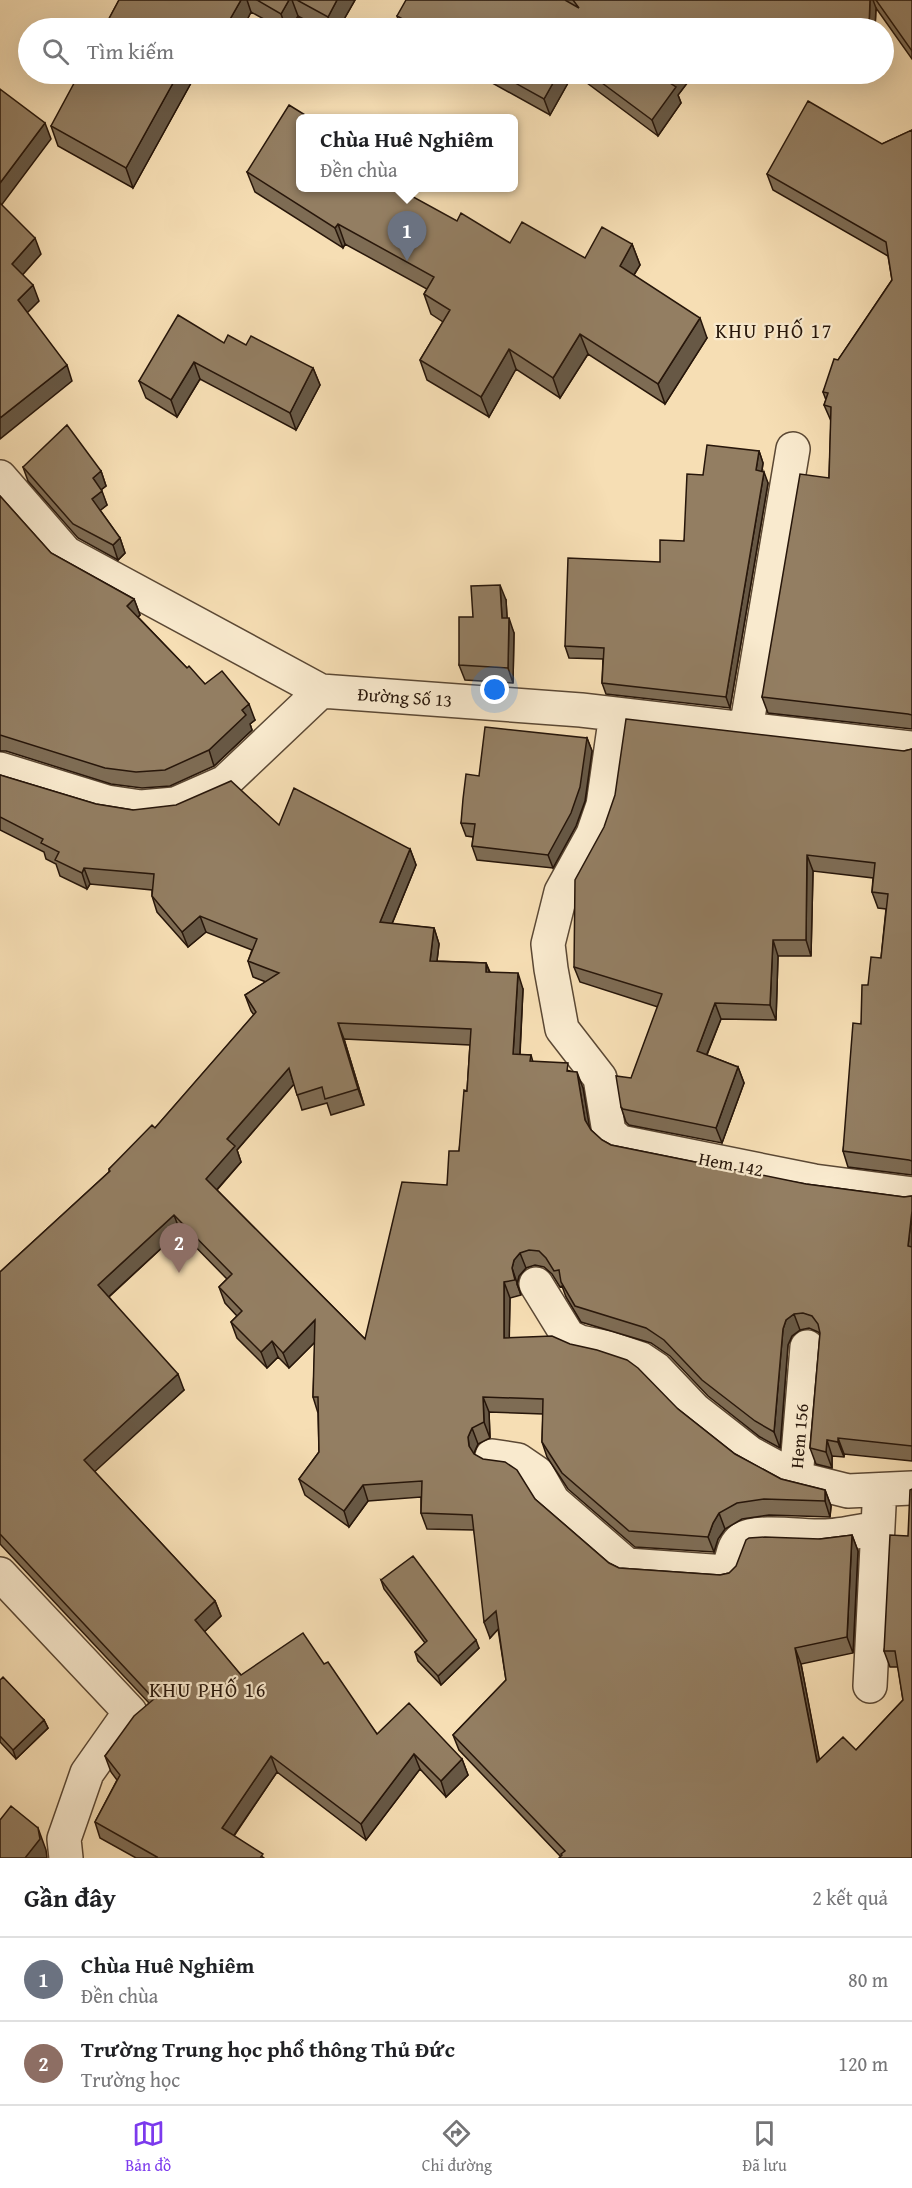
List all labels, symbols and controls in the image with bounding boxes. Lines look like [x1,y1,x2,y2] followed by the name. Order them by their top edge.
[18,18,894,84] search box
[39,35,72,68] icon: search
[87,35,174,67] text: Tìm kiếm
[296,114,518,192] popup
[320,123,494,155] text: Chùa Huê Nghiêm
[320,155,398,184] text: Đền chùa
[388,212,426,261] pin: 1
[715,316,833,345] district label: KHU PHỐ 17
[480,675,509,704] your location
[357,680,453,714] street label: Đường Số 13
[696,1145,766,1183] street label: Hem 142
[160,1224,198,1273] pin: 2
[783,1402,815,1470] street label: Hem 156
[149,1675,267,1704] district label: KHU PHỐ 16
[24,1878,116,1917] text: Gần đây
[812,1883,888,1912] text: 2 kết quả
[81,1949,254,1981] text: Chùa Huê Nghiêm
[38,1965,49,1994] text: 1
[848,1965,888,1994] text: 80 m
[81,1981,158,2010] text: Đền chùa
[81,2033,455,2065] text: Trường Trung học phổ thông Thủ Đức
[38,2049,49,2078] text: 2
[838,2049,888,2078] text: 120 m
[81,2065,180,2094] text: Trường học
[125,2117,171,2177] tab: Bản đồ
[422,2117,492,2177] tab: Chỉ đường
[743,2117,787,2177] tab: Đã lưu

